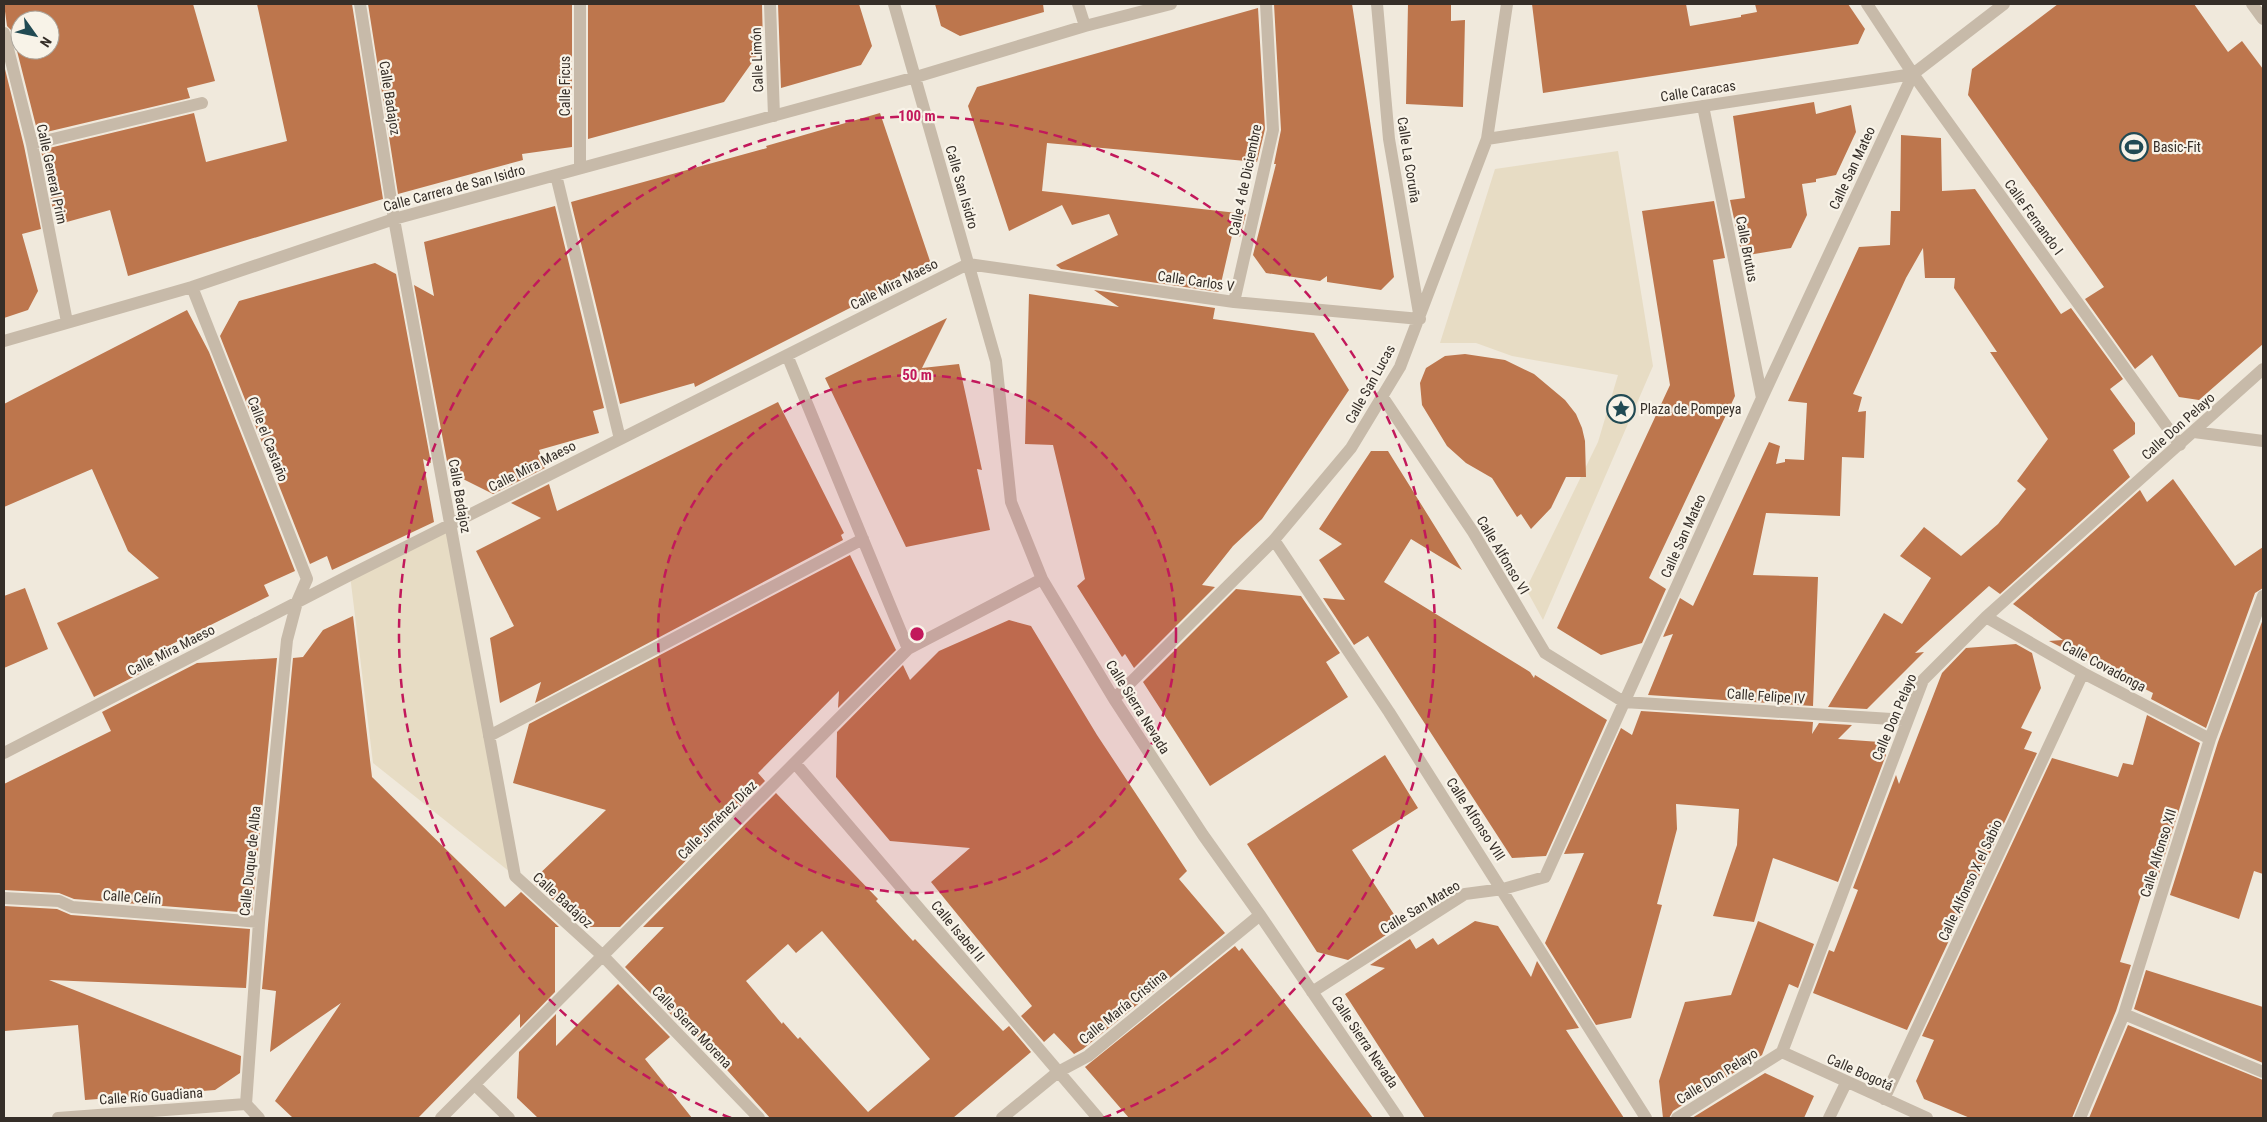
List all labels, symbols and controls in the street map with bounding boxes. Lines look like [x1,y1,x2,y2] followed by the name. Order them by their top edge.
[10,10,60,60] north arrow
[748,27,766,93] street label: Calle Limón
[37,34,55,50] text: N
[557,56,573,116] street label: Calle Ficus
[376,60,404,136] street label: Calle Badajoz
[1659,77,1737,105] street label: Calle Caracas
[898,107,936,125] text: 100 m
[1394,116,1424,204] street label: Calle La Coruña
[34,122,70,226] street label: Calle General Prim
[1225,123,1265,237] street label: Calle 4 de Diciembre
[1826,124,1878,212] street label: Calle San Mateo
[2119,132,2149,162] sports icon: Basic-Fit
[2153,139,2201,155] place label: Basic-Fit
[942,143,982,231] street label: Calle San Isidro
[381,161,527,215] street label: Calle Carrera de San Isidro
[2001,176,2067,258] street label: Calle Fernando I
[1733,215,1761,283] street label: Calle Brutus
[848,255,940,313] street label: Calle Mira Maeso
[1157,268,1236,294] street label: Calle Carlos V
[1342,342,1398,426] street label: Calle San Lucas
[902,366,932,384] text: 50 m
[2138,389,2218,463] street label: Calle Don Pelayo
[244,394,292,484] street label: Calle el Castaño
[1606,394,1636,424] place icon: Plaza de Pompeya
[1640,401,1742,417] place label: Plaza de Pompeya
[486,437,578,495] street label: Calle Mira Maeso
[446,458,474,534] street label: Calle Badajoz
[1657,492,1709,580] street label: Calle San Mateo
[1473,513,1533,597] street label: Calle Alfonso VI
[125,621,217,679] street label: Calle Mira Maeso
[908,625,926,643] centre of rings
[2059,637,2149,695] street label: Calle Covadonga
[1103,657,1173,757] street label: Calle Sierra Nevada
[1869,671,1919,763] street label: Calle Don Pelayo
[1726,685,1806,707] street label: Calle Felipe IV
[1443,775,1509,863] street label: Calle Alfonso VIII
[674,777,760,863] street label: Calle Jiménez Díaz
[236,805,264,917] street label: Calle Duque de Alba
[2137,807,2179,899] street label: Calle Alfonso XII
[1935,817,2005,943] street label: Calle Alfonso X el Sabio
[530,869,596,931] street label: Calle Badajoz
[1377,877,1463,937] street label: Calle San Mateo
[102,887,162,907] street label: Calle Celín
[928,897,988,965] street label: Calle Isabel II
[1076,967,1170,1047] street label: Calle María Cristina
[649,983,735,1071] street label: Calle Sierra Morena
[1328,993,1402,1091] street label: Calle Sierra Nevada
[1673,1045,1761,1107] street label: Calle Don Pelayo
[1825,1050,1895,1094] street label: Calle Bogotá
[99,1084,203,1108] street label: Calle Río Guadiana

